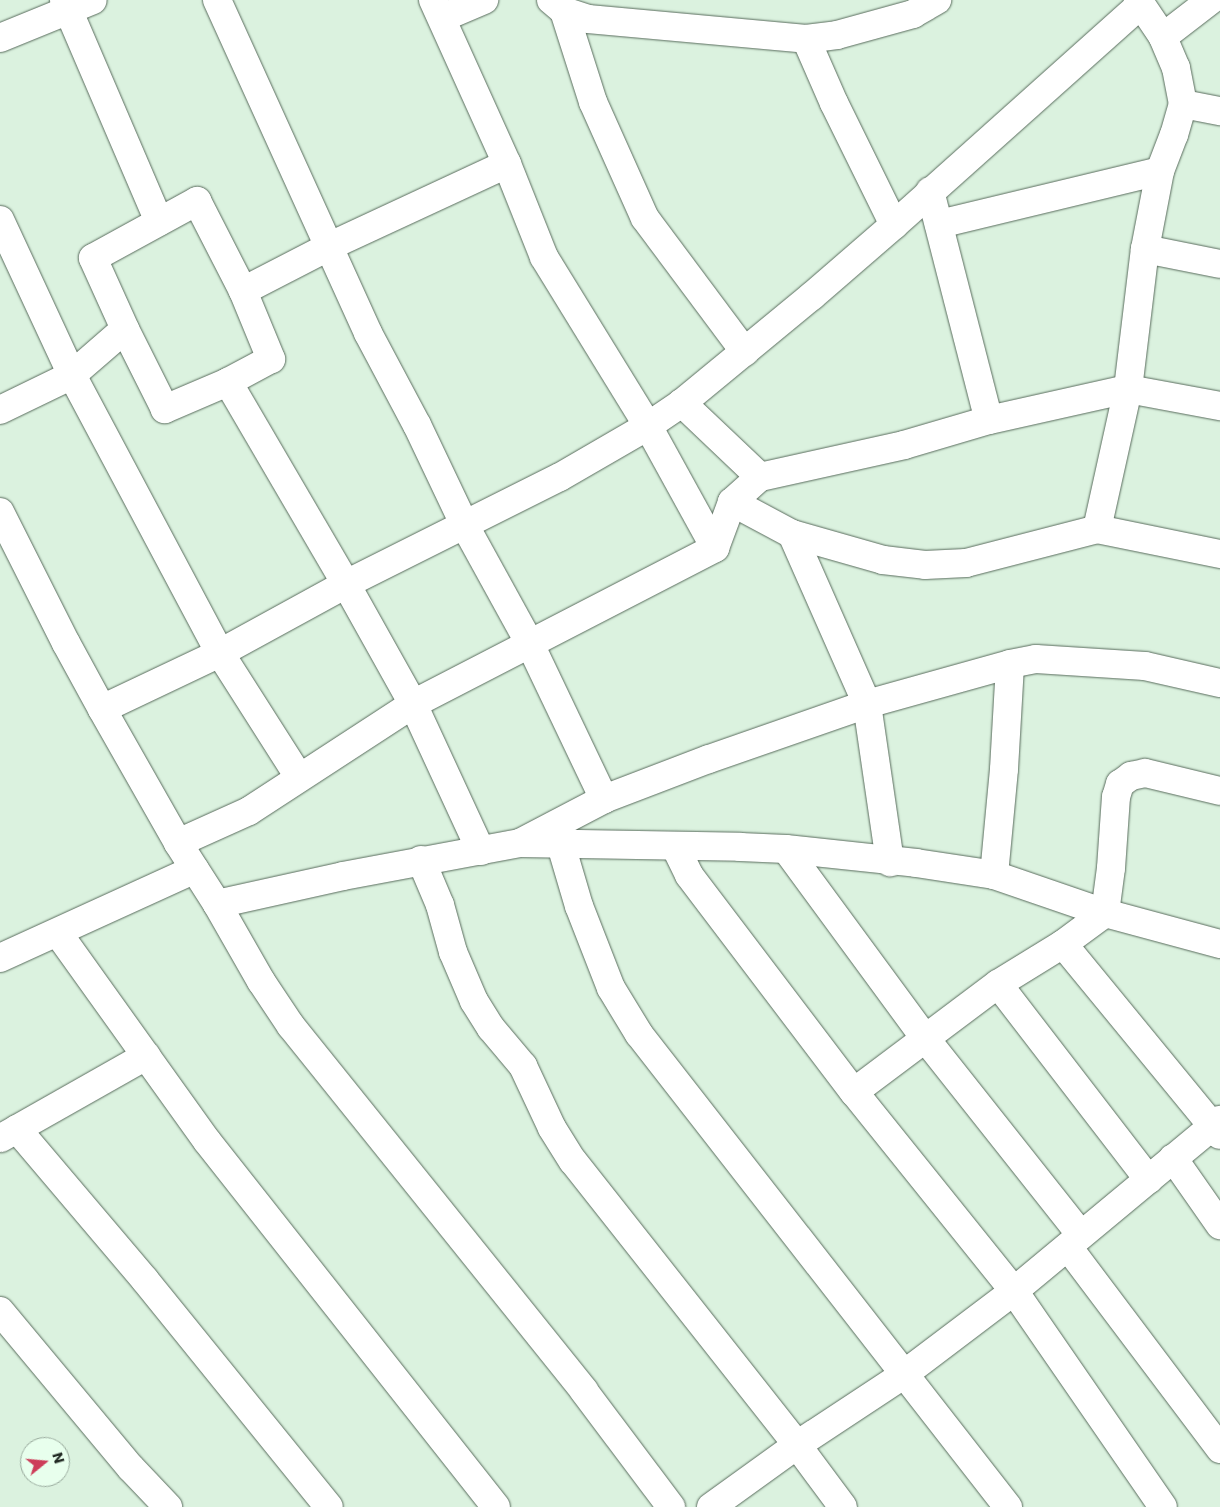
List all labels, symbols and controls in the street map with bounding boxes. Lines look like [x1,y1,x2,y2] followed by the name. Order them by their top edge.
[20,1437,70,1487] north arrow
[47,1450,69,1466] text: N

